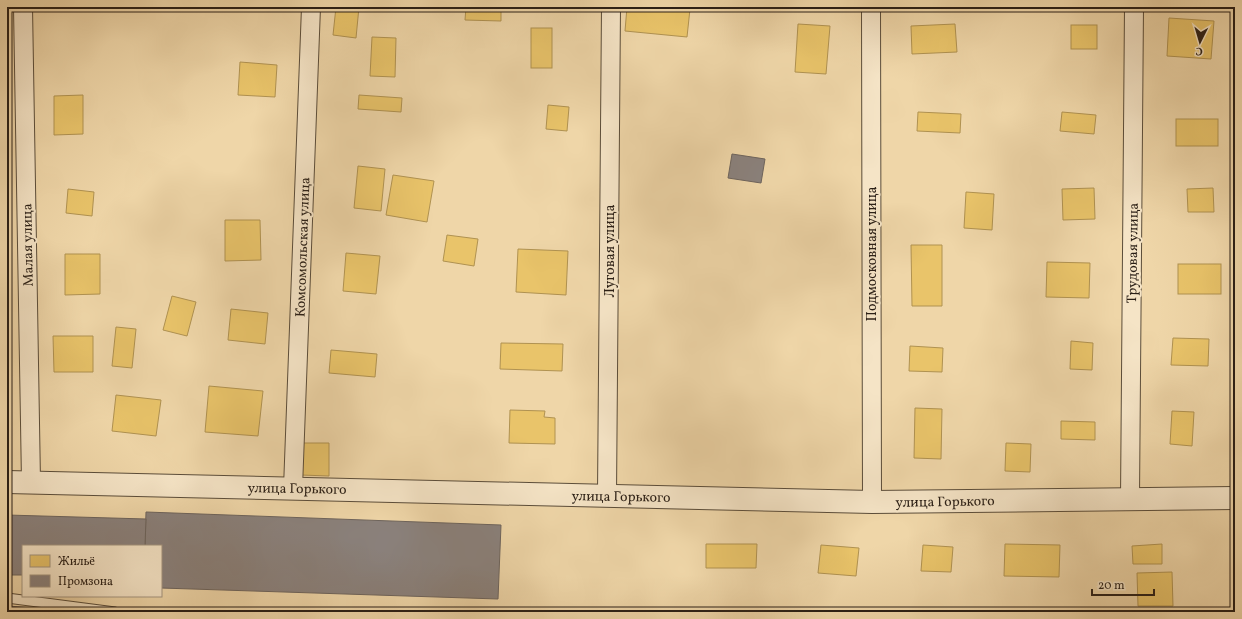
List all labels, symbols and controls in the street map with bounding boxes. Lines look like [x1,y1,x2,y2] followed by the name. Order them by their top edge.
[1180,22,1220,62] north arrow
[1195,43,1203,58] text: С
[292,177,315,317] street label: Комсомольская улица
[863,186,882,322] street label: Подмосковная улица
[1123,202,1144,304] street label: Трудовая улица
[18,203,39,287] street label: Малая улица
[601,205,620,297] street label: Луговая улица
[247,479,347,500] street label: улица Горького
[571,487,671,508] street label: улица Горького
[895,492,995,513] street label: улица Горького
[22,545,162,597] legend
[58,554,95,570] text: Жильё
[1092,571,1154,597] scale bar
[58,574,113,590] text: Промзона
[1098,578,1125,594] text: 20 m

